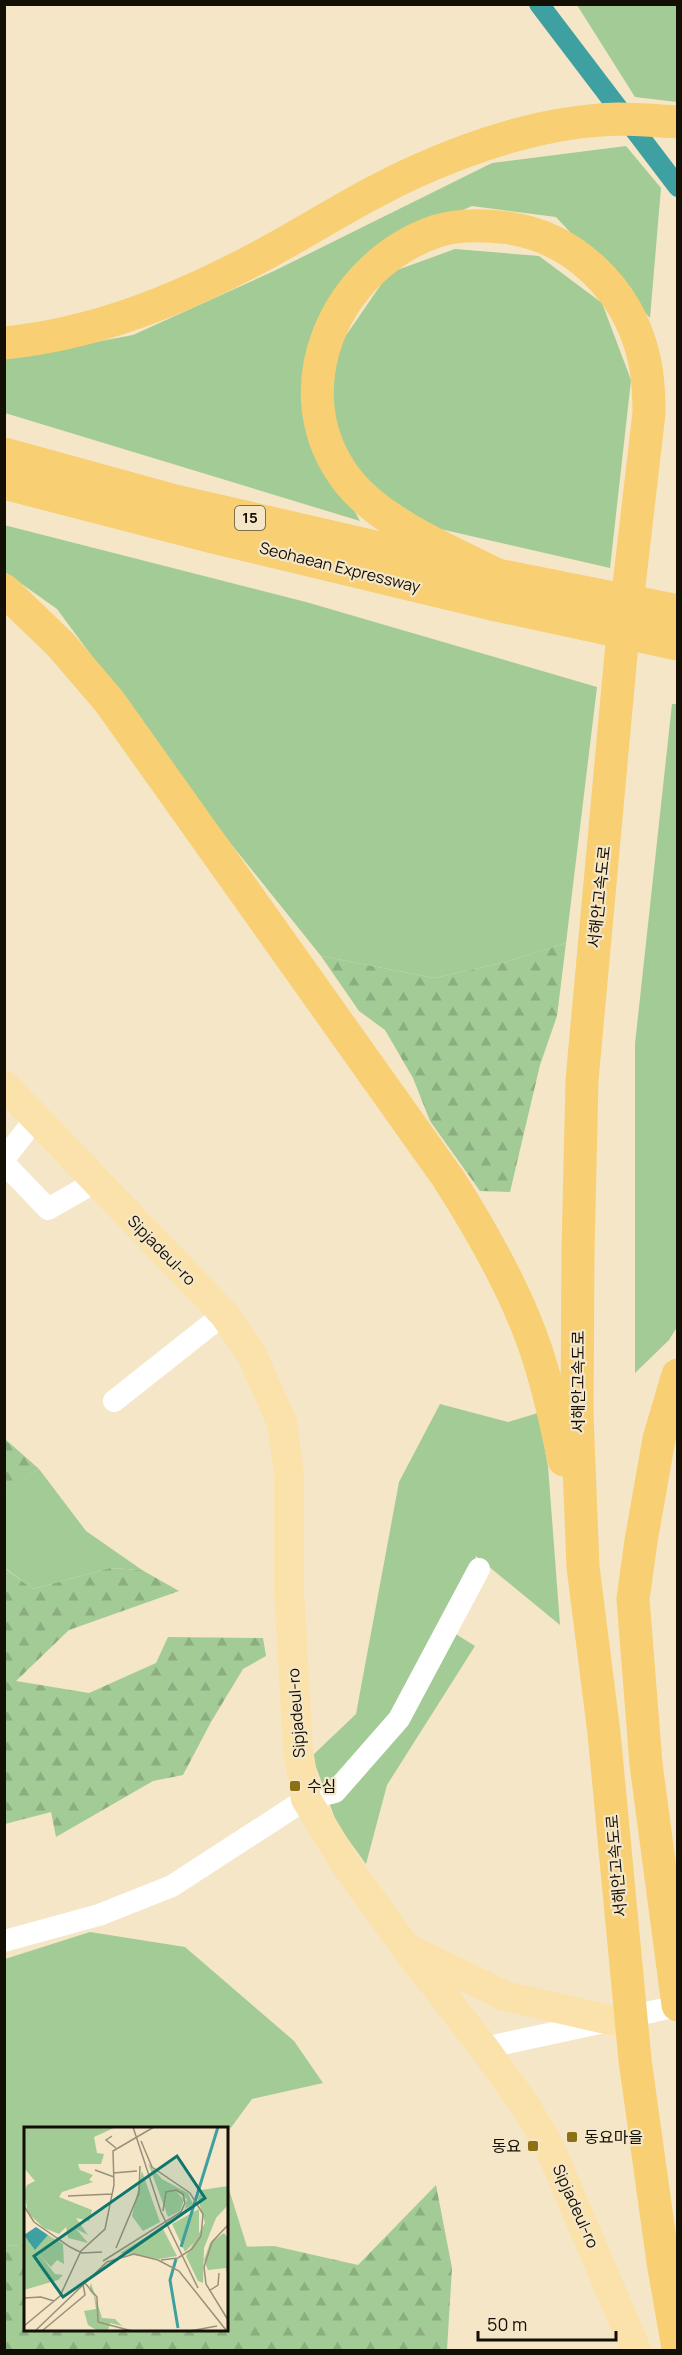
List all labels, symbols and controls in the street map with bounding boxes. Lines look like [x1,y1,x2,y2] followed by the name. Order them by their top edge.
[235,506,265,530] road number: 15
[257,536,423,598] street label: Seohaean Expressway
[583,844,615,949] street label: 서해안고속도로
[123,1210,201,1290] street label: Sipjadeul-ro
[567,1330,589,1434] street label: 서해안고속도로
[282,1667,310,1759] street label: Sipjadeul-ro
[307,1775,336,1797] place label: 수심
[288,1779,302,1793] marker: 수심
[601,1813,631,1918] street label: 서해안고속도로
[584,2126,643,2148] place label: 동요마을
[24,2127,228,2331] inset map
[565,2130,579,2144] marker: 동요마을
[492,2135,521,2157] place label: 동요
[526,2139,540,2153] marker: 동요
[548,2160,604,2252] street label: Sipjadeul-ro
[478,2304,616,2342] scale bar
[487,2312,527,2336] text: 50 m

